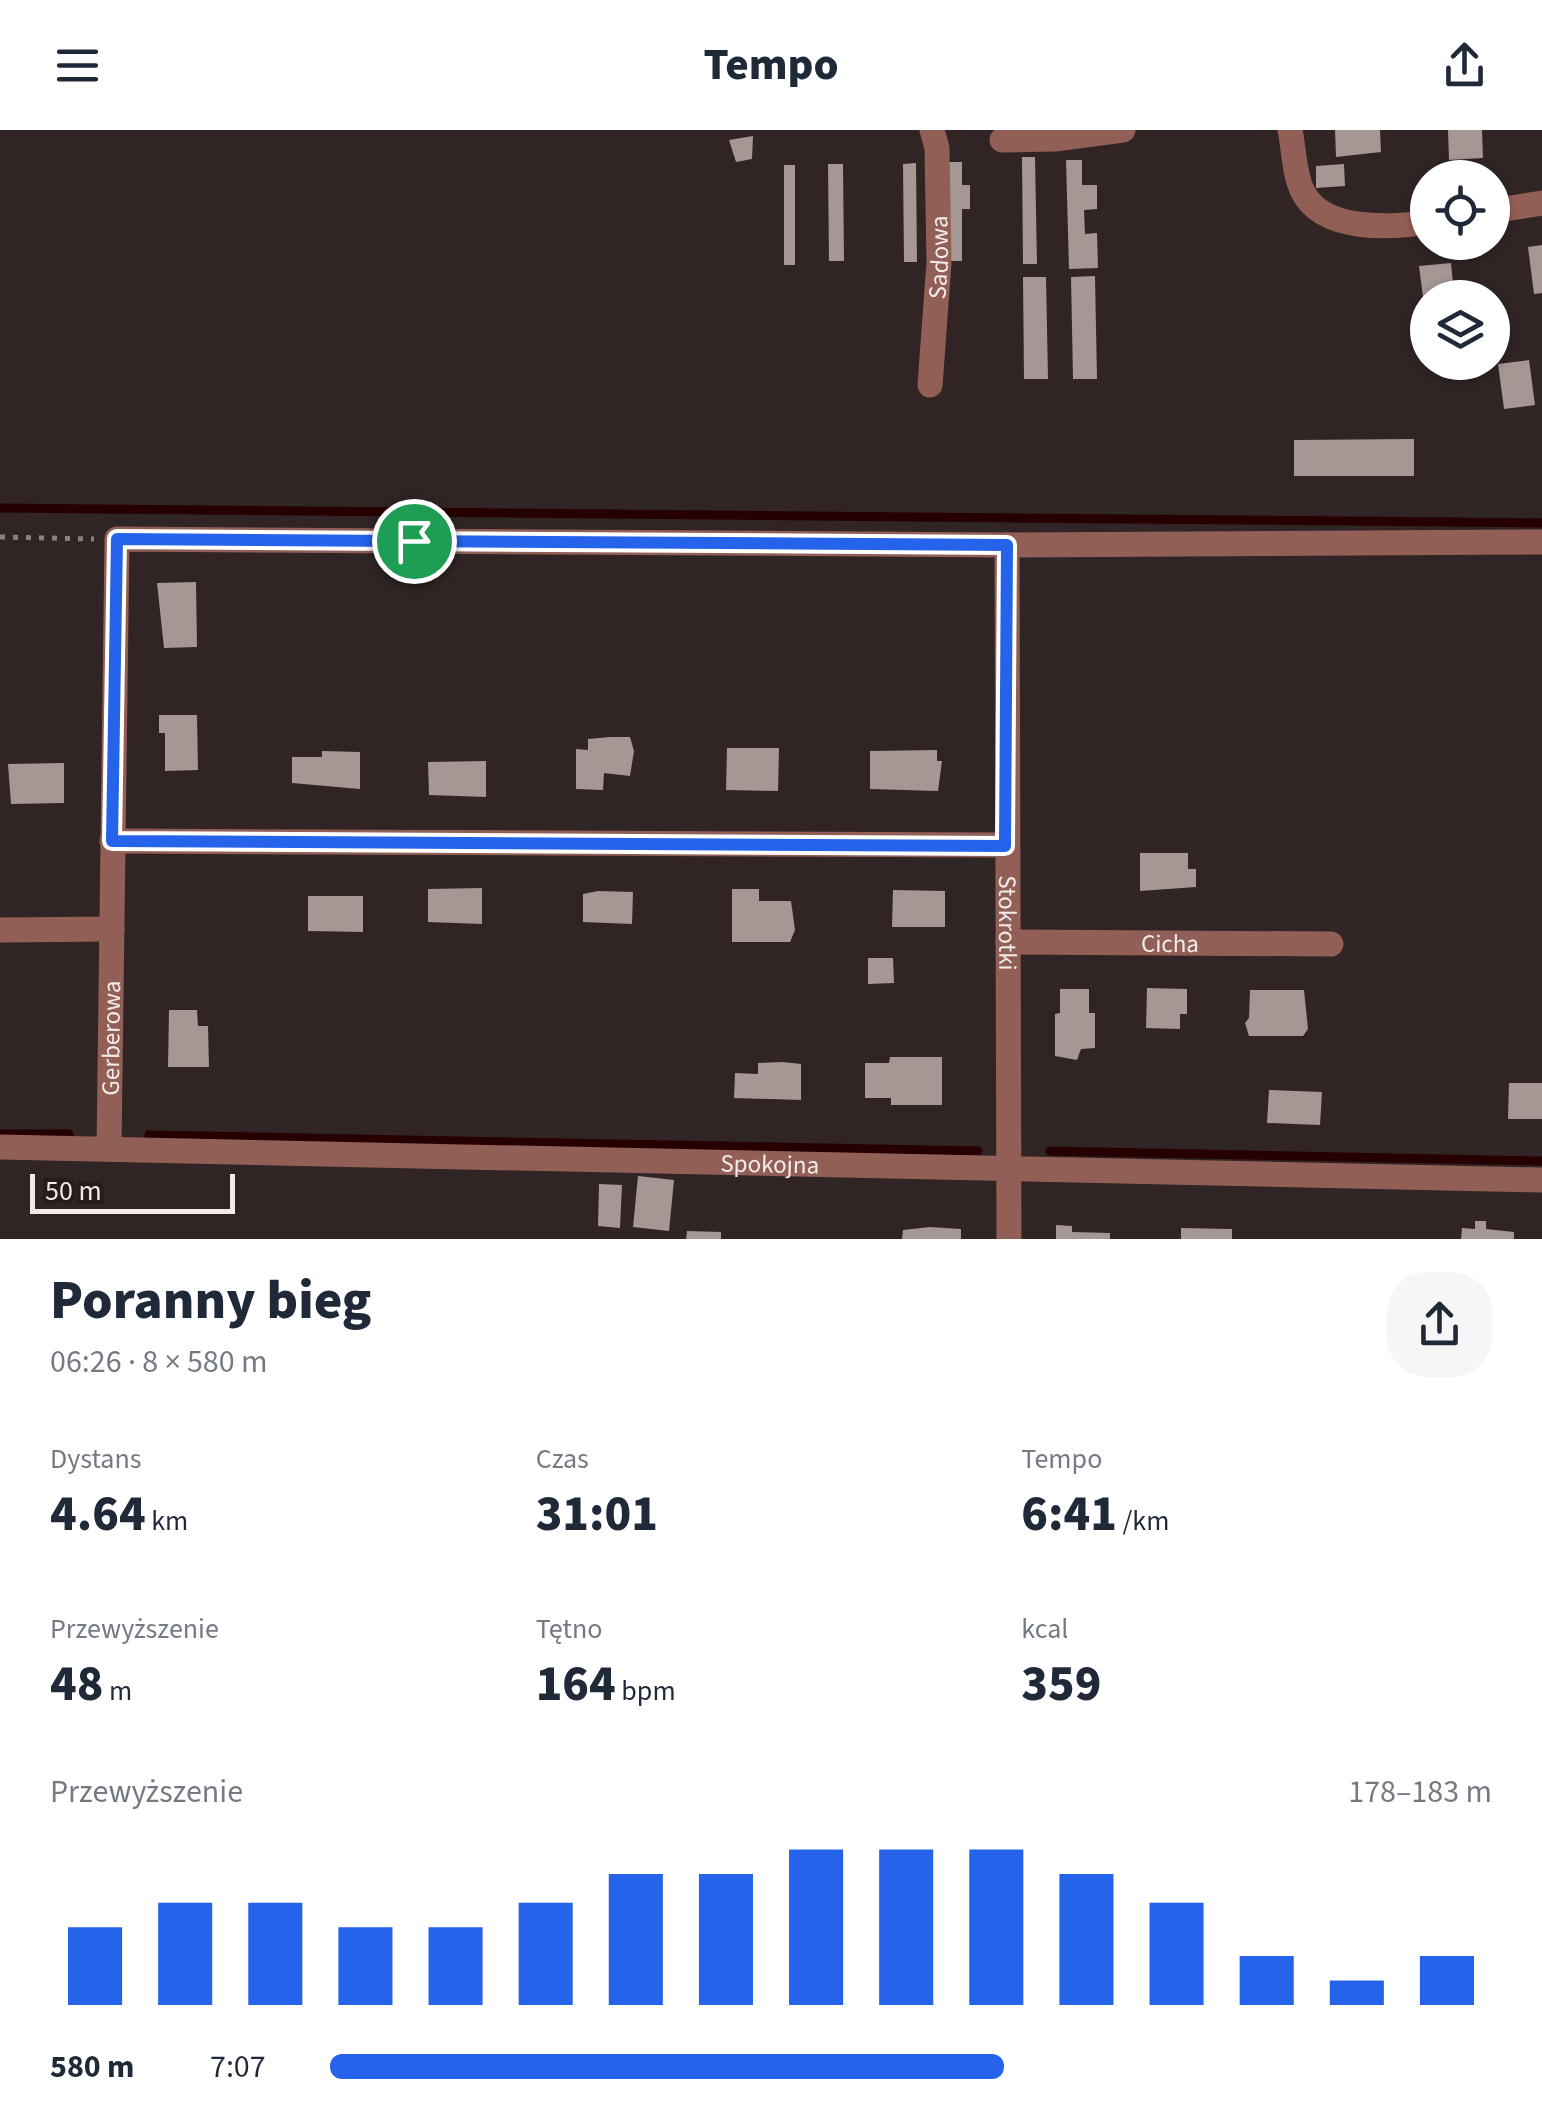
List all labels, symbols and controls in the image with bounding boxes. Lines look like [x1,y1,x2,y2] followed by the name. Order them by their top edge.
[703,33,839,97] text: Tempo
[50,38,105,93] icon: menu
[1437,38,1492,93] icon: share
[1410,160,1510,380] map controls
[1410,160,1510,260] button: locate
[919,215,958,300] street label: Sadowa
[1410,280,1510,380] button: layers
[372,499,457,584] pin
[387,514,442,569] icon: arrive
[989,875,1025,971] street label: Stokrotki
[1141,926,1199,962] street label: Cicha
[93,980,130,1096] street label: Gerberowa
[720,1145,820,1184] street label: Spokojna
[30,1169,235,1214] scale bar
[45,1171,102,1211] text: 50 m
[50,1262,372,1340] text: Poranny bieg
[1387,1272,1492,1377] button: share
[50,1339,268,1385] text: 06:26 · 8 × 580 m
[50,1439,142,1479] text: Dystans
[536,1439,589,1479] text: Czas
[1021,1439,1102,1479] text: Tempo
[50,1479,146,1550] text: 4.64
[536,1479,658,1550] text: 31:01
[1021,1479,1117,1550] text: 6:41
[146,1501,188,1541] text: km
[1117,1501,1169,1541] text: /km
[50,1609,219,1649] text: Przewyższenie
[536,1609,602,1649] text: Tętno
[1021,1609,1068,1649] text: kcal
[50,1649,103,1720] text: 48
[536,1649,616,1720] text: 164
[1021,1649,1101,1720] text: 359
[103,1671,132,1711] text: m
[616,1671,676,1711] text: bpm
[50,1769,243,1815] text: Przewyższenie
[1348,1769,1492,1815] text: 178–183 m
[50,2044,135,2090] text: 580 m
[210,2044,266,2090] text: 7:07

